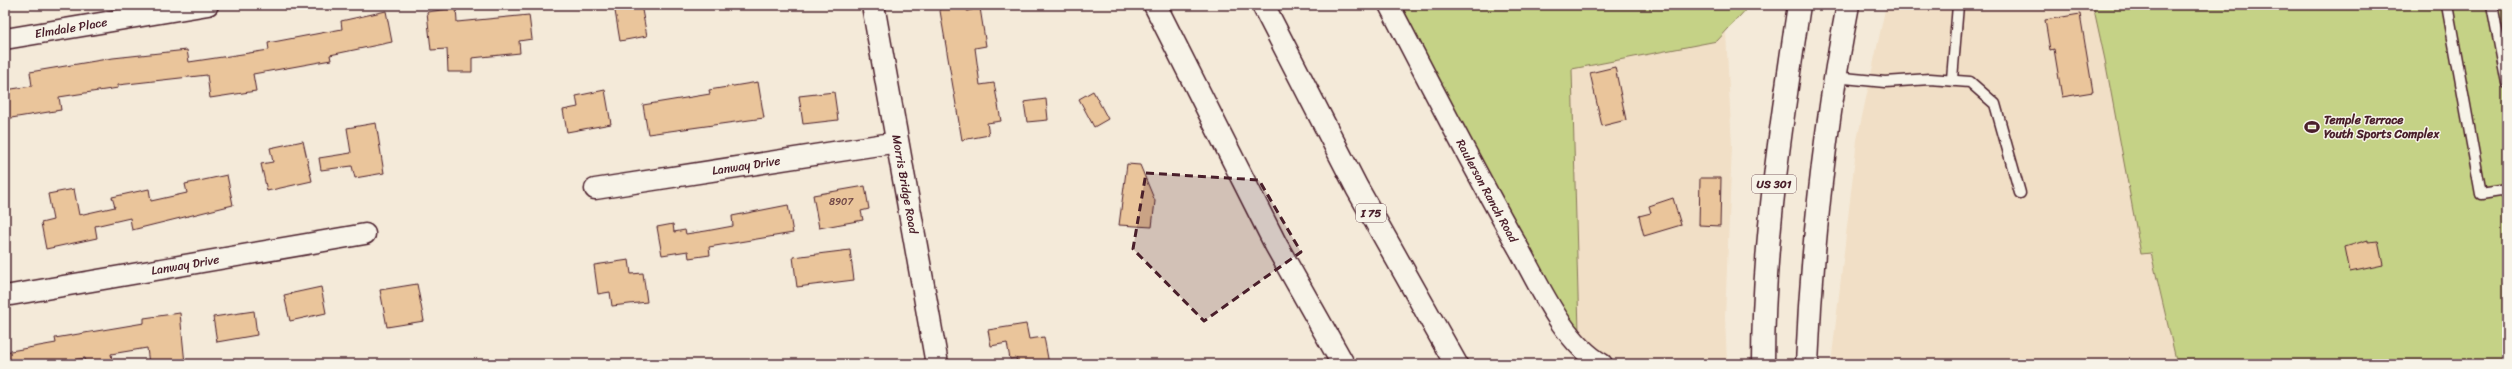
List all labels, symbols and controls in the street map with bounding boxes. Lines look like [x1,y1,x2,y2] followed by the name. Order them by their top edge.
[33,11,109,45] street label: Elmdale Place
[2324,109,2440,145] place label: Temple Terrace Youth Sports Complex
[2303,118,2321,136] sports icon: Temple Terrace Youth Sports Complex
[885,133,925,237] street label: Morris Bridge Road
[1450,135,1525,247] street label: Raulerson Ranch Road
[710,149,782,182] street label: Lanway Drive
[1752,175,1796,193] road number: US 301
[829,193,854,211] house number: 8907
[1356,204,1386,222] road number: I 75
[150,248,221,282] street label: Lanway Drive

